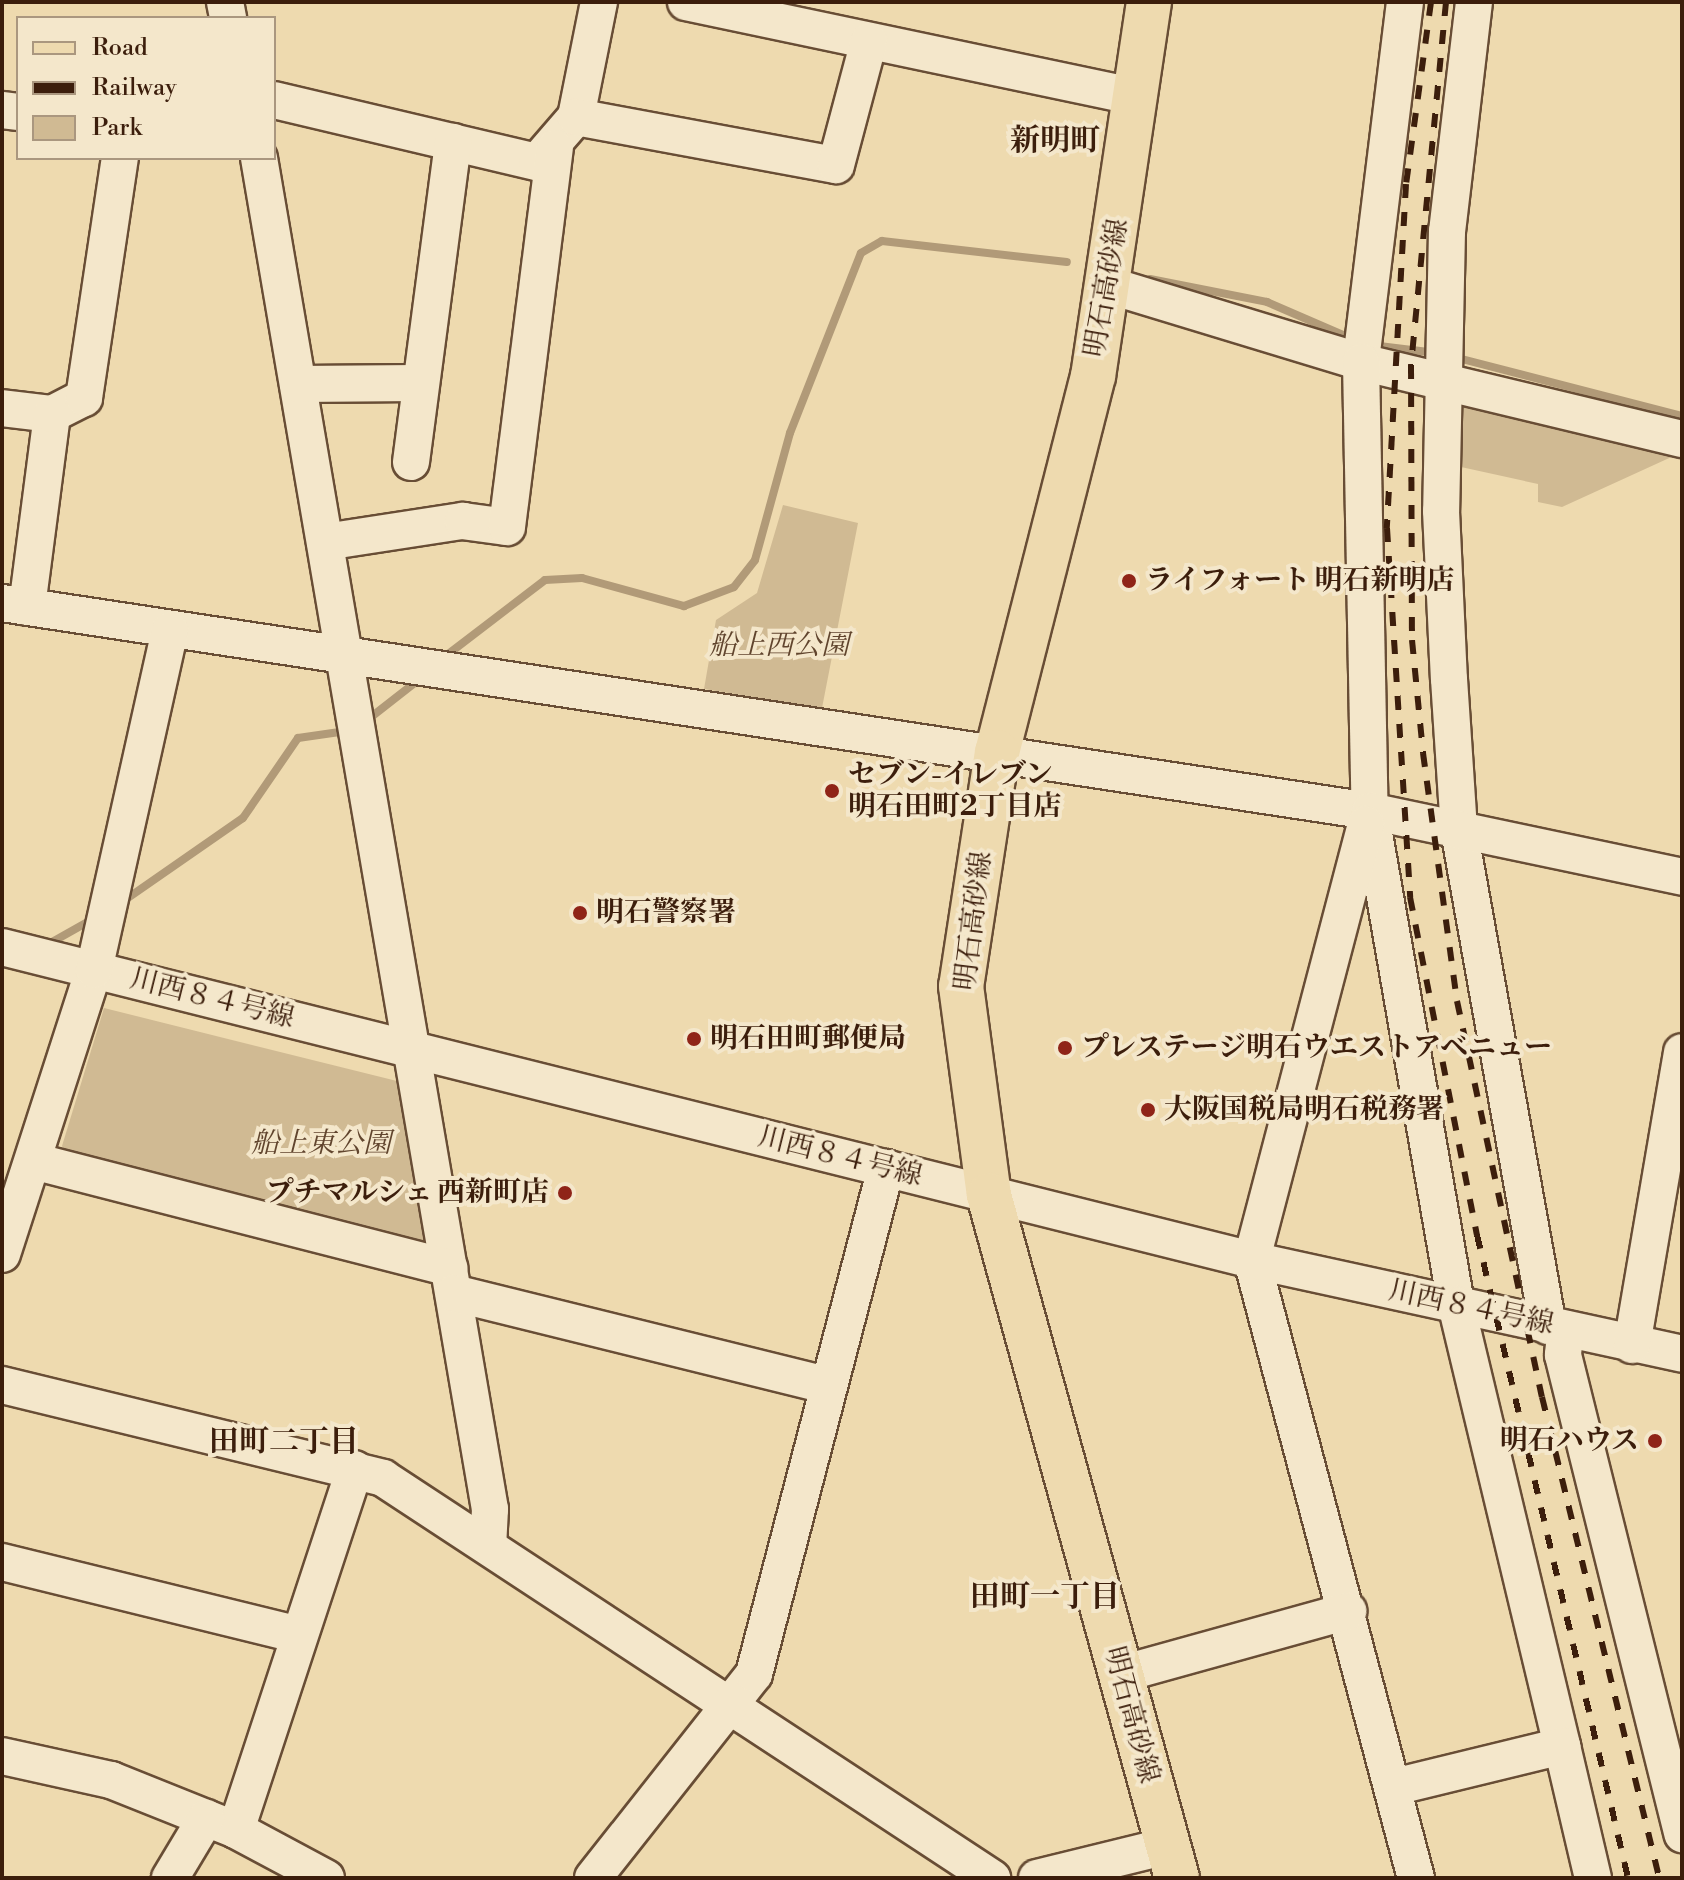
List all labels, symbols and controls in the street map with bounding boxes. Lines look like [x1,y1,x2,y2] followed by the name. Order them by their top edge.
[16,16,276,160] legend
[92,33,148,63] text: Road
[92,73,177,103] text: Railway
[92,113,142,143] text: Park
[1010,123,1100,159] district label: 新明町
[1078,216,1136,360] street label: 明石高砂線
[1145,564,1457,598] place label: ライフォート 明石新明店
[1120,572,1138,590] marker: ライフォート 明石新明店
[709,629,849,663] park label: 船上西公園
[848,758,1061,824] place label: セブン-イレブン 明石田町2丁目店
[823,782,841,800] marker: セブン-イレブン 明石田町2丁目店
[949,849,999,993] street label: 明石高砂線
[596,896,736,930] place label: 明石警察署
[571,904,589,922] marker: 明石警察署
[126,962,298,1036] street label: 川西８４号線
[710,1022,906,1056] place label: 明石田町郵便局
[685,1030,703,1048] marker: 明石田町郵便局
[1081,1031,1557,1065] place label: プレステージ明石ウエストアベニュー
[1056,1039,1074,1057] marker: プレステージ明石ウエストアベニュー
[1164,1093,1444,1127] place label: 大阪国税局明石税務署
[1139,1101,1157,1119] marker: 大阪国税局明石税務署
[754,1120,926,1194] street label: 川西８４号線
[251,1127,391,1161] park label: 船上東公園
[265,1176,549,1210] place label: プチマルシェ 西新町店
[556,1184,574,1202] marker: プチマルシェ 西新町店
[1385,1274,1557,1342] street label: 川西８４号線
[209,1424,359,1460] district label: 田町二丁目
[1499,1424,1639,1458] place label: 明石ハウス
[1646,1432,1664,1450] marker: 明石ハウス
[970,1579,1120,1615] district label: 田町一丁目
[1097,1643,1165,1787] street label: 明石高砂線

